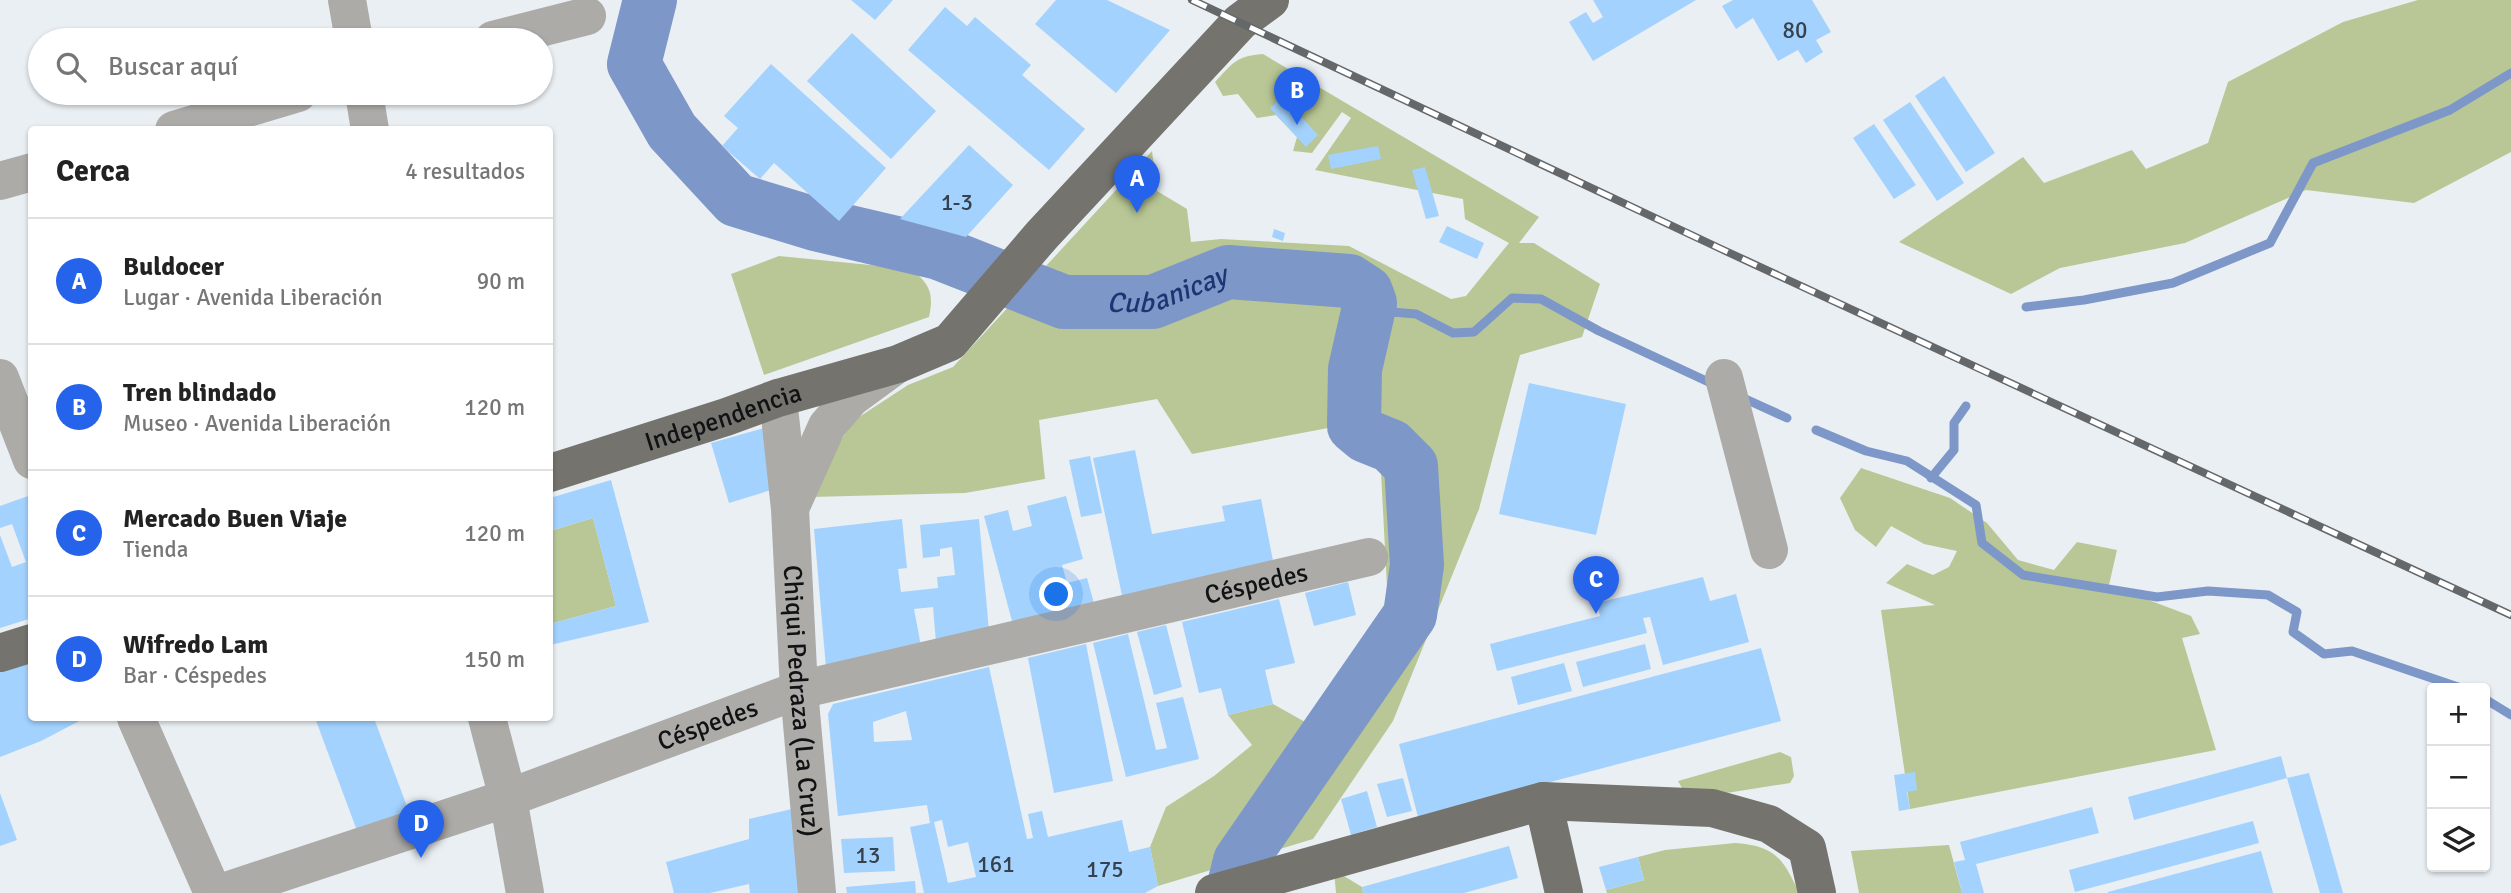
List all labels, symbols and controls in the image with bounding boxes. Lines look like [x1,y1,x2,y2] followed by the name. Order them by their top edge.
[1783,16,1807,45] house number: 80
[28,28,553,105] search box
[52,48,90,86] icon: search
[108,51,238,83] text: Buscar aquí
[1274,67,1320,125] pin: B
[56,153,130,190] text: Cerca
[1114,155,1160,213] pin: A
[405,157,525,186] text: 4 resultados
[941,188,973,217] house number: 1-3
[123,251,224,283] text: Buldocer
[1107,257,1236,320] water label: Cubanicay
[72,267,86,296] text: A
[477,267,525,296] text: 90 m
[123,283,383,312] text: Lugar · Avenida Liberación
[123,377,276,409] text: Tren blindado
[641,377,805,459] street label: Independencia
[72,393,86,422] text: B
[464,393,525,422] text: 120 m
[123,409,391,438] text: Museo · Avenida Liberación
[123,503,347,535] text: Mercado Buen Viaje
[72,519,86,548] text: C
[464,519,525,548] text: 120 m
[123,535,188,564] text: Tienda
[1573,556,1619,614] pin: C
[1202,557,1311,612] street label: Céspedes
[776,564,827,838] street label: Chiqui Pedraza (La Cruz)
[1039,577,1073,611] your location
[123,629,268,661] text: Wifredo Lam
[71,645,87,674] text: D
[464,645,525,674] text: 150 m
[123,661,267,690] text: Bar · Céspedes
[2427,683,2490,872] map controls
[2427,683,2490,746] button: +
[653,692,763,758] street label: Céspedes
[2427,746,2490,809] button: −
[398,800,444,858] pin: D
[2427,809,2490,872] button: layers
[856,841,880,870] house number: 13
[977,850,1015,879] house number: 161
[1086,855,1124,884] house number: 175

